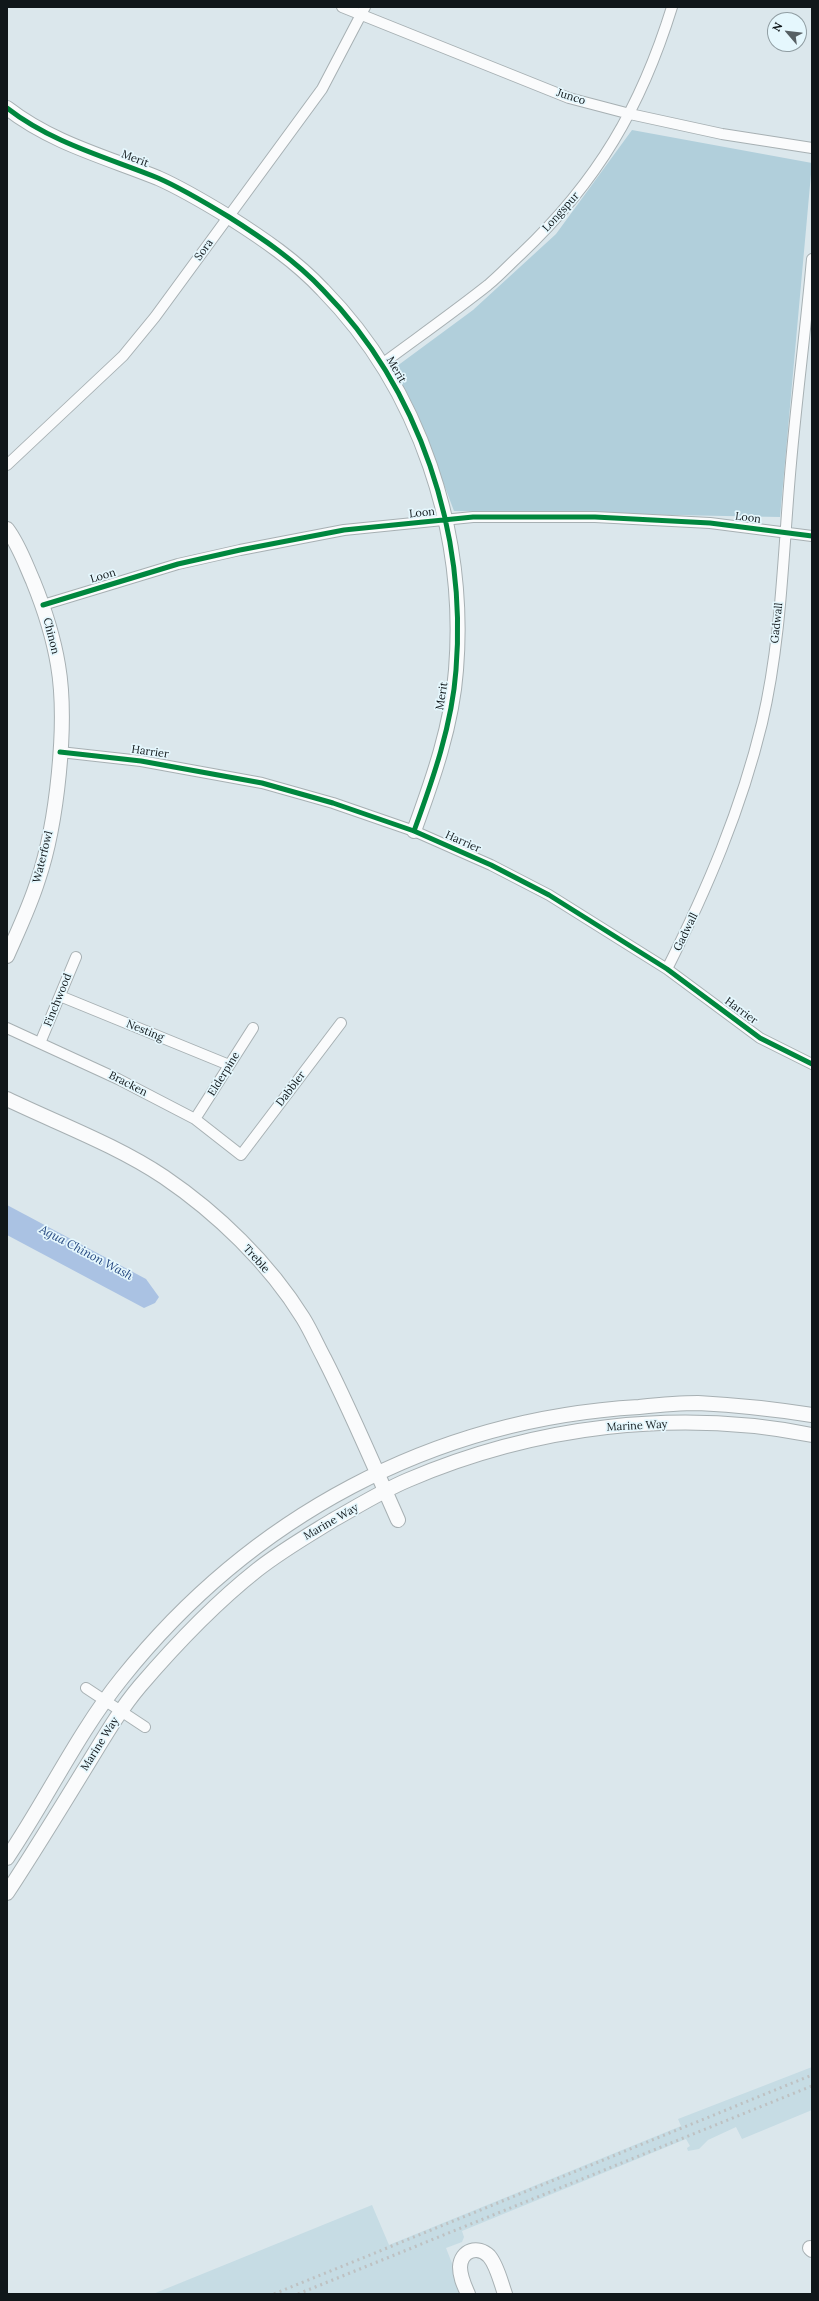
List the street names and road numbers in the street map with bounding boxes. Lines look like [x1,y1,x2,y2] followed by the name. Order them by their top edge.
[555,86,587,108] street label: Junco
[119,148,151,170] street label: Merit
[540,190,582,234] street label: Longspur
[192,237,216,263] street label: Sora
[383,354,409,386] street label: Merit
[408,505,436,521] street label: Loon
[734,510,762,526] street label: Loon
[89,566,117,586] street label: Loon
[768,602,786,644] street label: Gadwall
[40,616,62,656] street label: Chinon
[433,681,451,711] street label: Merit
[131,743,169,761] street label: Harrier
[443,828,483,856] street label: Harrier
[30,830,56,884] street label: Waterfowl
[671,911,701,953] street label: Gadwall
[41,971,75,1029] street label: Finchwood
[722,995,760,1027] street label: Harrier
[124,1017,166,1045] street label: Nesting
[205,1050,243,1098] street label: Elderpine
[107,1069,149,1099] street label: Bracken
[274,1069,308,1109] street label: Dabbler
[240,1242,272,1276] street label: Treble
[606,1418,668,1434] street label: Marine Way
[301,1501,361,1543] street label: Marine Way
[78,1715,122,1773] street label: Marine Way

